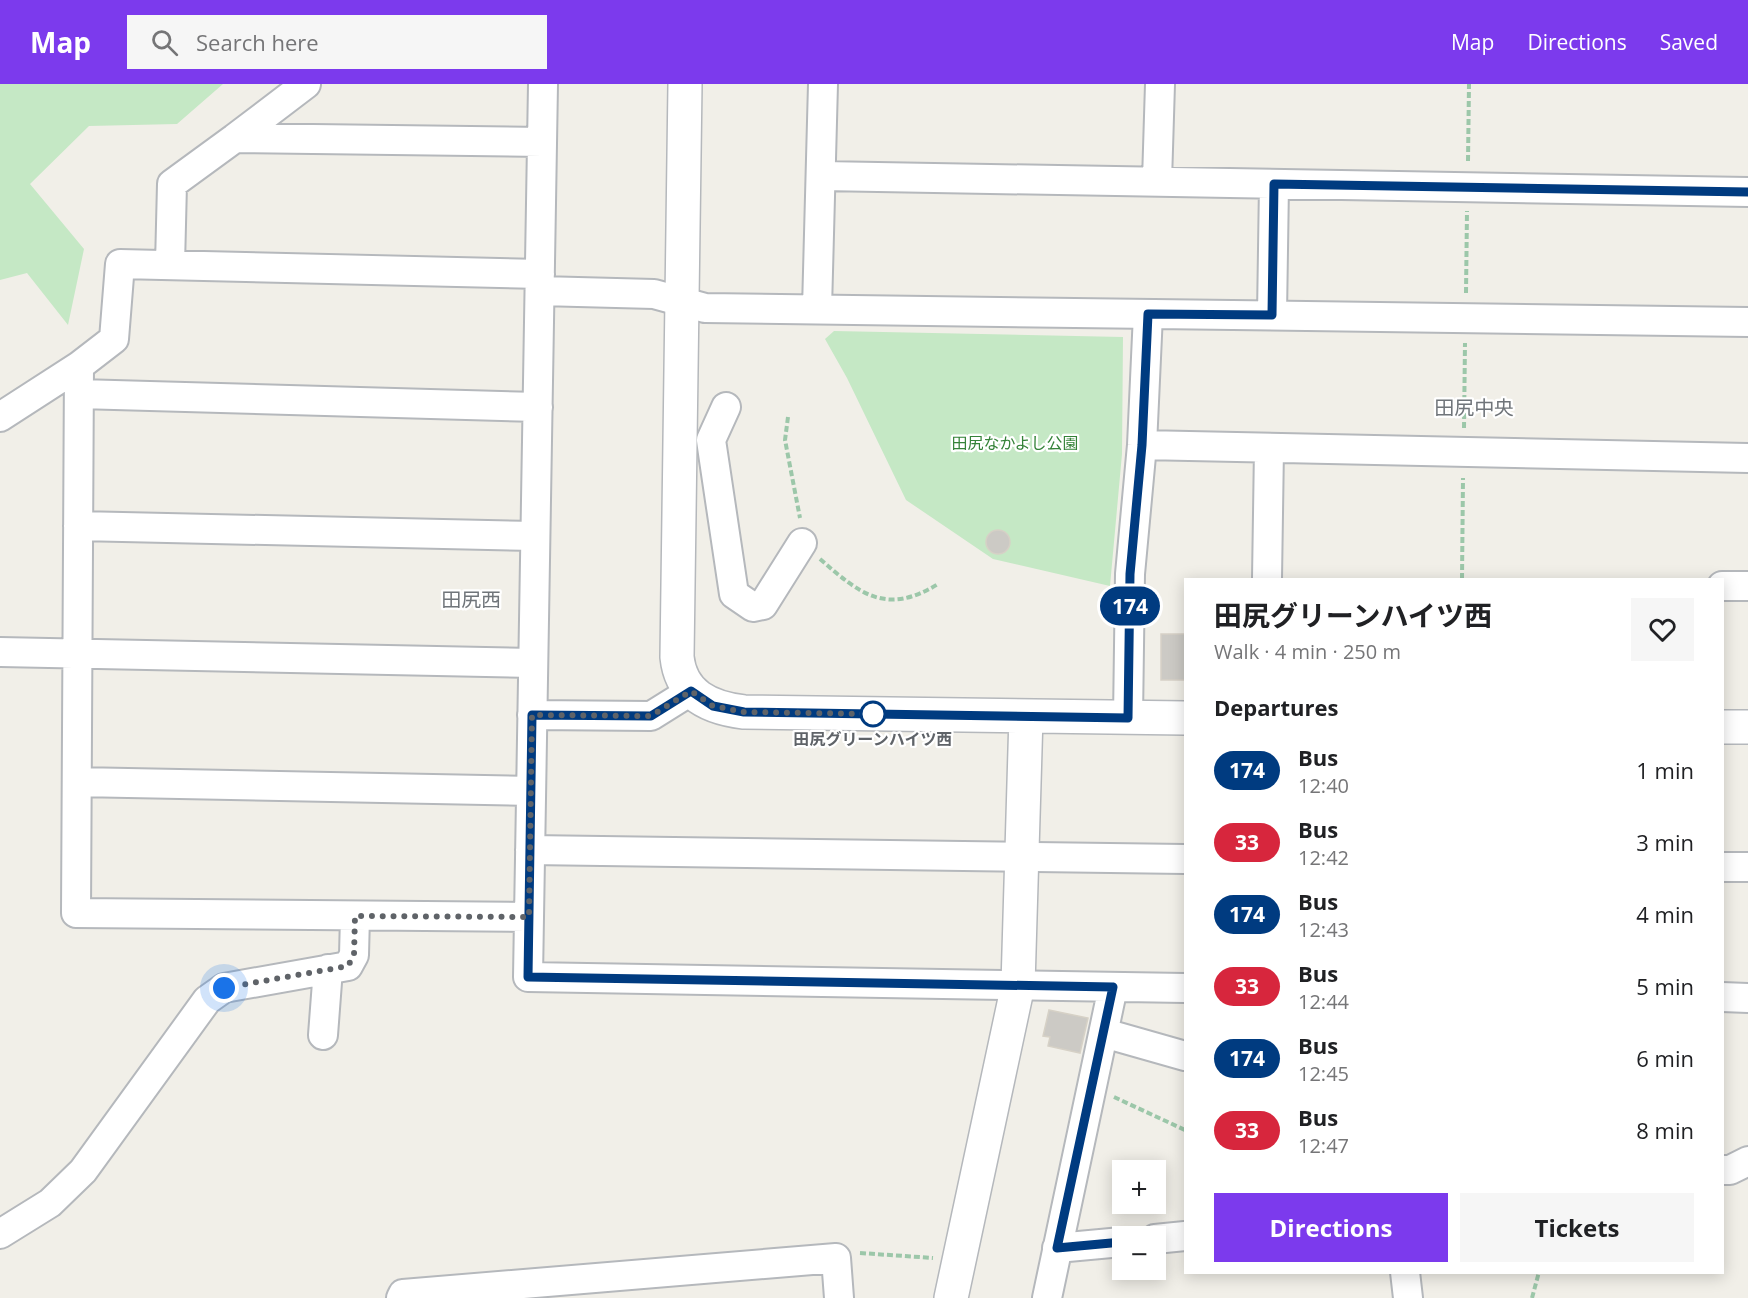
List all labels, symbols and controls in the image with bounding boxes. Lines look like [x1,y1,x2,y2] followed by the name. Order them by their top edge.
[127,15,547,69] search box
[30,23,91,61] text: Map
[148,26,181,59] icon: search
[196,27,319,57] text: Search here
[1451,28,1494,56] text: Map
[1527,28,1627,56] text: Directions
[1660,28,1718,56] text: Saved
[1434,394,1514,421] district label: 田尻中央
[951,432,1079,454] park label: 田尻なかよし公園
[441,586,501,613] district label: 田尻西
[1096,586,1164,626] line badge: 174
[1112,592,1148,620] text: 174
[1214,596,1492,634] text: 田尻グリーンハイツ西
[1631,598,1694,661] button: heart
[1214,638,1401,665] text: Walk · 4 min · 250 m
[1214,692,1338,722] text: Departures
[860,701,886,727] marker: 田尻グリーンハイツ西
[794,728,952,750] place label: 田尻グリーンハイツ西
[1298,742,1338,772] text: Bus
[1636,755,1694,785] text: 1 min
[1229,756,1265,784] text: 174
[1298,772,1349,799] text: 12:40
[1298,814,1338,844] text: Bus
[1636,827,1694,857] text: 3 min
[1235,828,1259,856] text: 33
[1298,844,1349,871] text: 12:42
[1298,886,1338,916] text: Bus
[1636,899,1694,929] text: 4 min
[1229,900,1265,928] text: 174
[1298,916,1349,943] text: 12:43
[1298,958,1338,988] text: Bus
[1636,971,1694,1001] text: 5 min
[1235,972,1259,1000] text: 33
[209,973,239,1003] your location
[1298,988,1349,1015] text: 12:44
[1298,1030,1338,1060] text: Bus
[1636,1043,1694,1073] text: 6 min
[1229,1044,1265,1072] text: 174
[1298,1060,1349,1087] text: 12:45
[1298,1102,1338,1132] text: Bus
[1636,1115,1694,1145] text: 8 min
[1235,1116,1259,1144] text: 33
[1298,1132,1349,1159] text: 12:47
[1112,1160,1166,1280] map controls
[1112,1160,1166,1214] button: +
[1214,1193,1448,1262] button: Directions
[1460,1193,1694,1262] button: Tickets
[1112,1226,1166,1280] button: −

